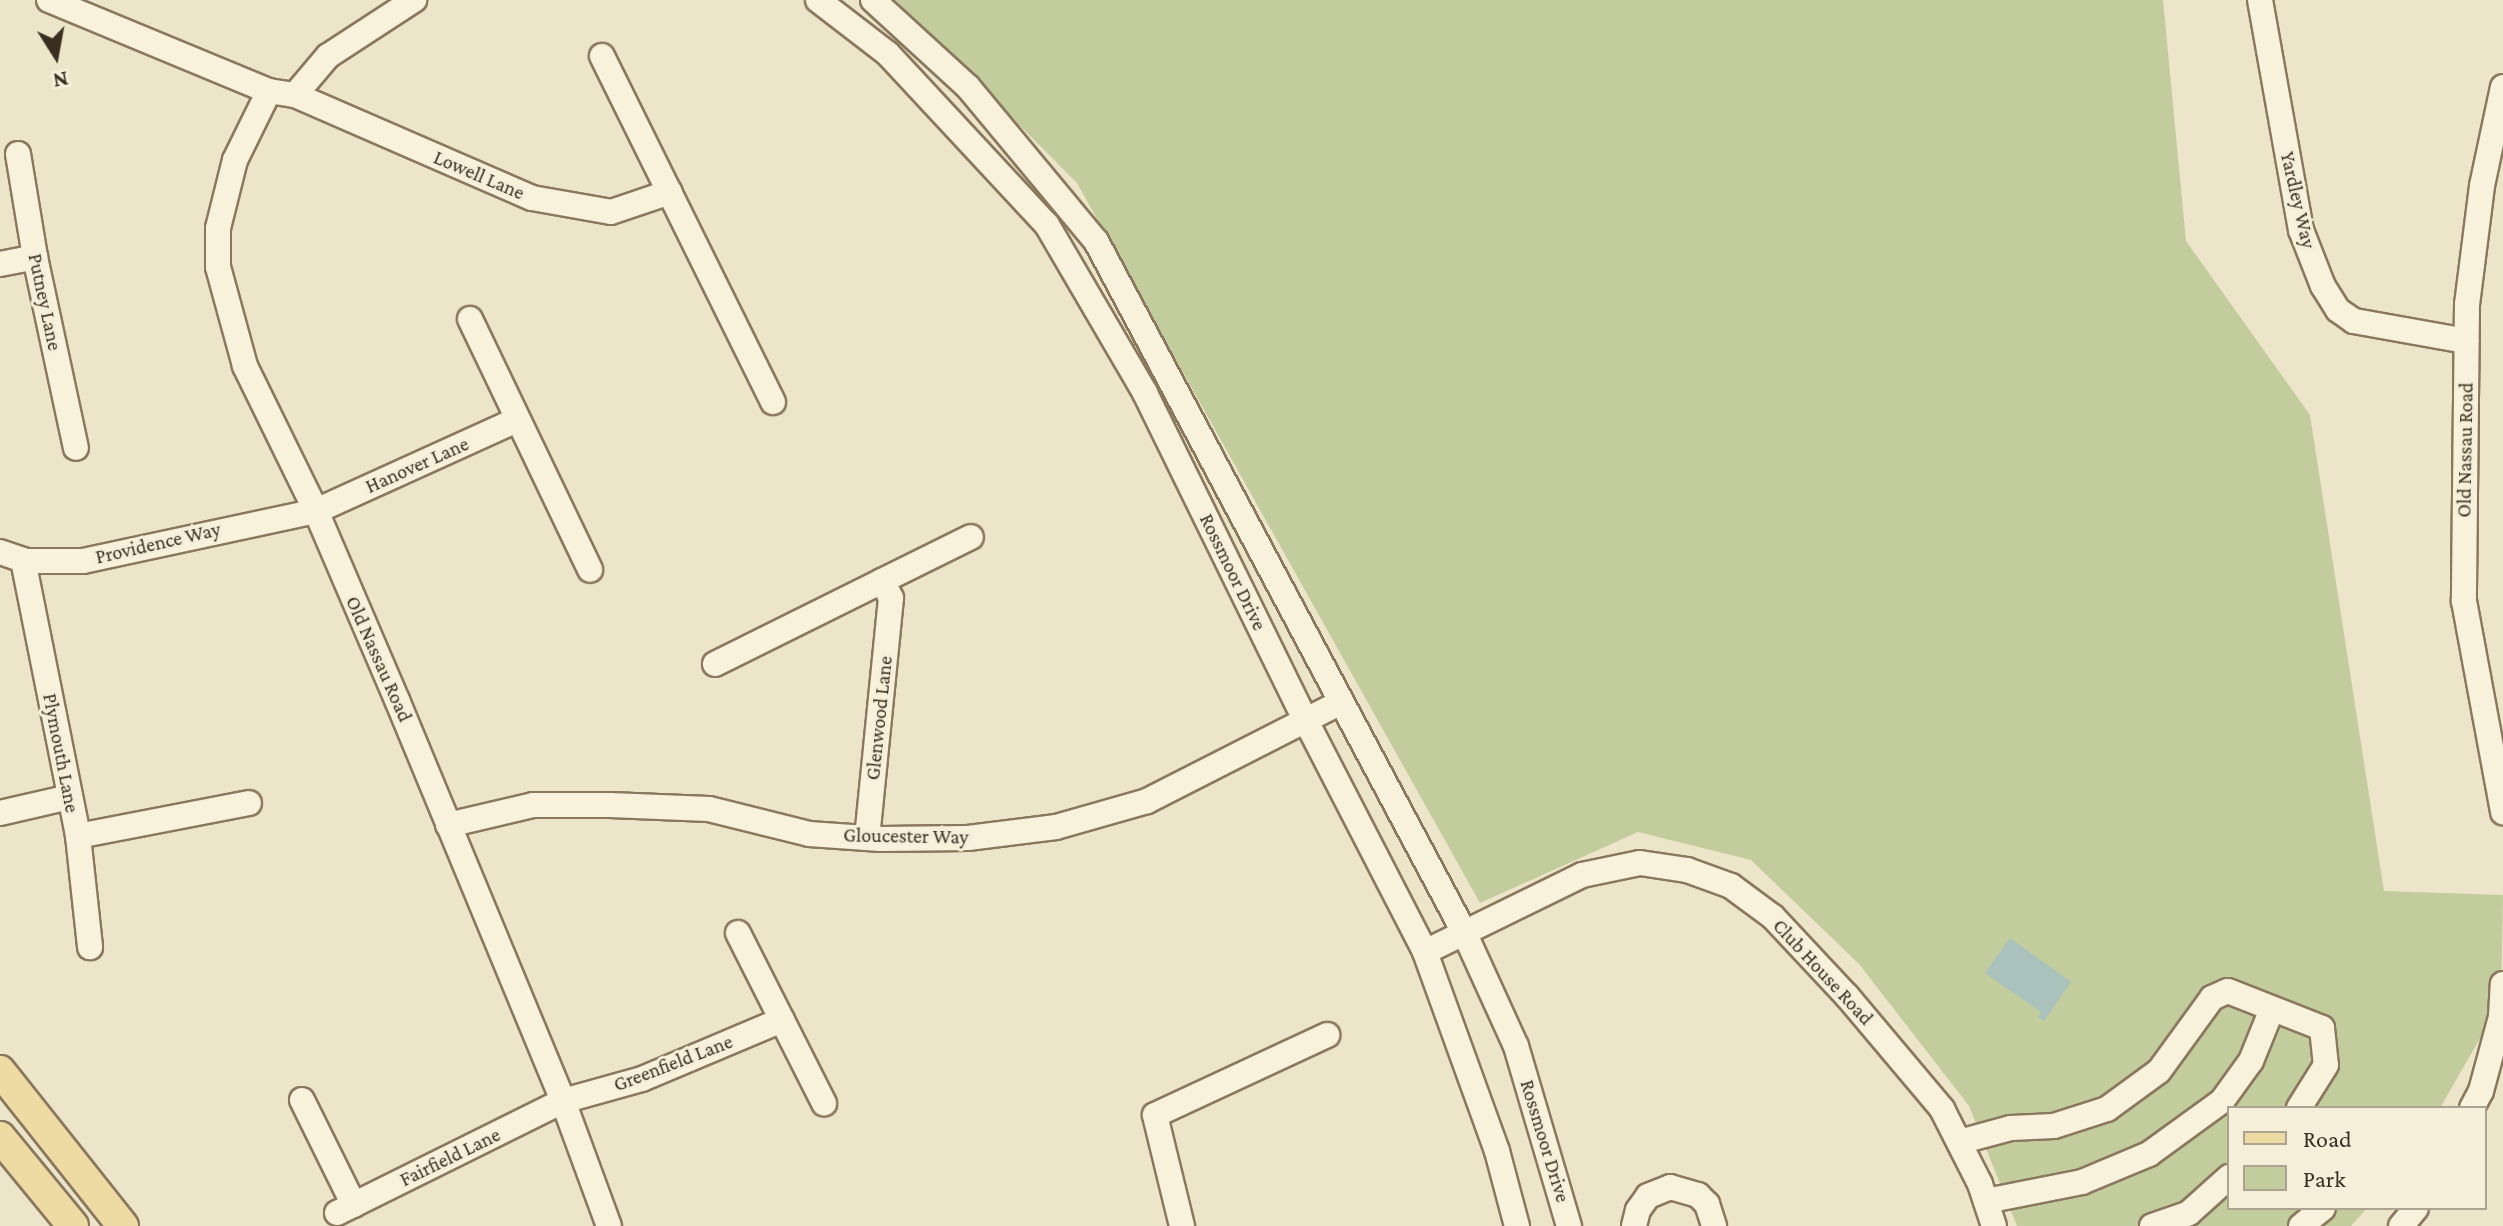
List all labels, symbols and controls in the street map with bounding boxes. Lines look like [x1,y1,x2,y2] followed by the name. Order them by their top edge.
[16,16,96,96] north arrow
[51,66,70,94] text: N
[430,145,528,205] street label: Lowell Lane
[2275,149,2321,251] street label: Yardley Way
[23,251,67,353] street label: Putney Lane
[2452,382,2478,518] street label: Old Nassau Road
[362,432,472,498] street label: Hanover Lane
[1194,510,1272,634] street label: Rossmoor Drive
[93,517,223,569] street label: Providence Way
[341,592,417,726] street label: Old Nassau Road
[861,655,897,781] street label: Glenwood Lane
[38,691,84,815] street label: Plymouth Lane
[843,823,969,849] street label: Gloucester Way
[1768,914,1878,1030] street label: Club House Road
[610,1029,736,1097] street label: Greenfield Lane
[1515,1077,1575,1205] street label: Rossmoor Drive
[2227,1106,2487,1210] legend
[396,1122,504,1192] street label: Fairfield Lane
[2303,1125,2352,1152] text: Road
[2303,1165,2346,1192] text: Park

